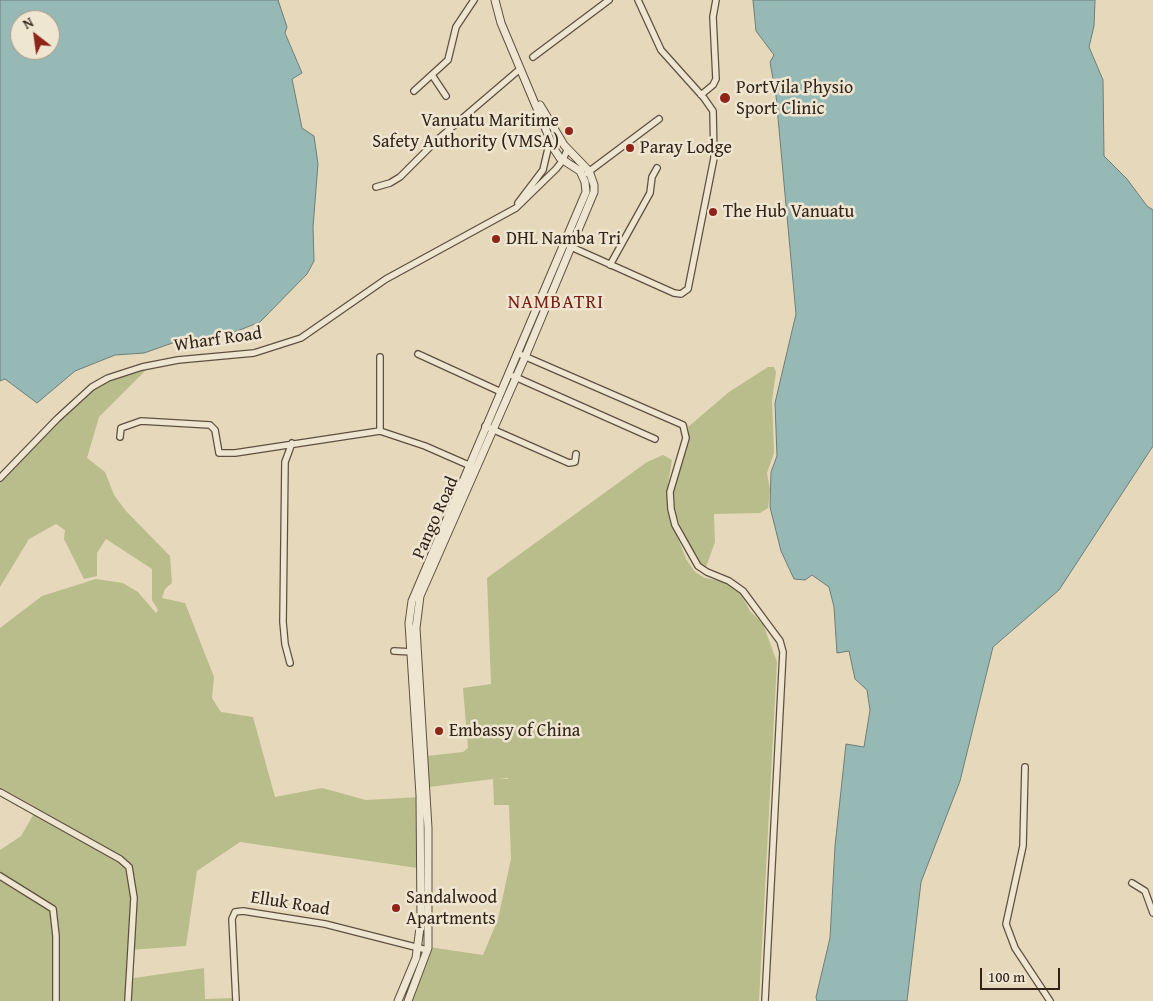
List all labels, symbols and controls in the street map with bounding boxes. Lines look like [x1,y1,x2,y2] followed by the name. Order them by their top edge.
[10,10,60,60] north arrow
[19,12,37,34] text: N
[736,77,853,120] place label: PortVila Physio Sport Clinic
[718,91,732,105] marker: PortVila Physio Sport Clinic
[372,110,559,152] place label: Vanuatu Maritime Safety Authority (VMSA)
[563,125,575,137] marker: Vanuatu Maritime Safety Authority (VMSA)
[640,137,732,159] place label: Paray Lodge
[624,142,636,154] marker: Paray Lodge
[723,201,854,223] place label: The Hub Vanuatu
[707,206,719,218] marker: The Hub Vanuatu
[506,228,621,250] place label: DHL Namba Tri
[490,233,502,245] marker: DHL Namba Tri
[507,292,605,314] district label: NAMBATRI
[173,323,263,357] street label: Wharf Road
[408,473,464,563] street label: Pango Road
[449,720,580,742] place label: Embassy of China
[433,725,445,737] marker: Embassy of China
[249,887,331,921] street label: Elluk Road
[406,887,497,930] place label: Sandalwood Apartments
[390,902,402,914] marker: Sandalwood Apartments
[983,958,1063,990] scale bar
[988,966,1025,987] text: 100 m

